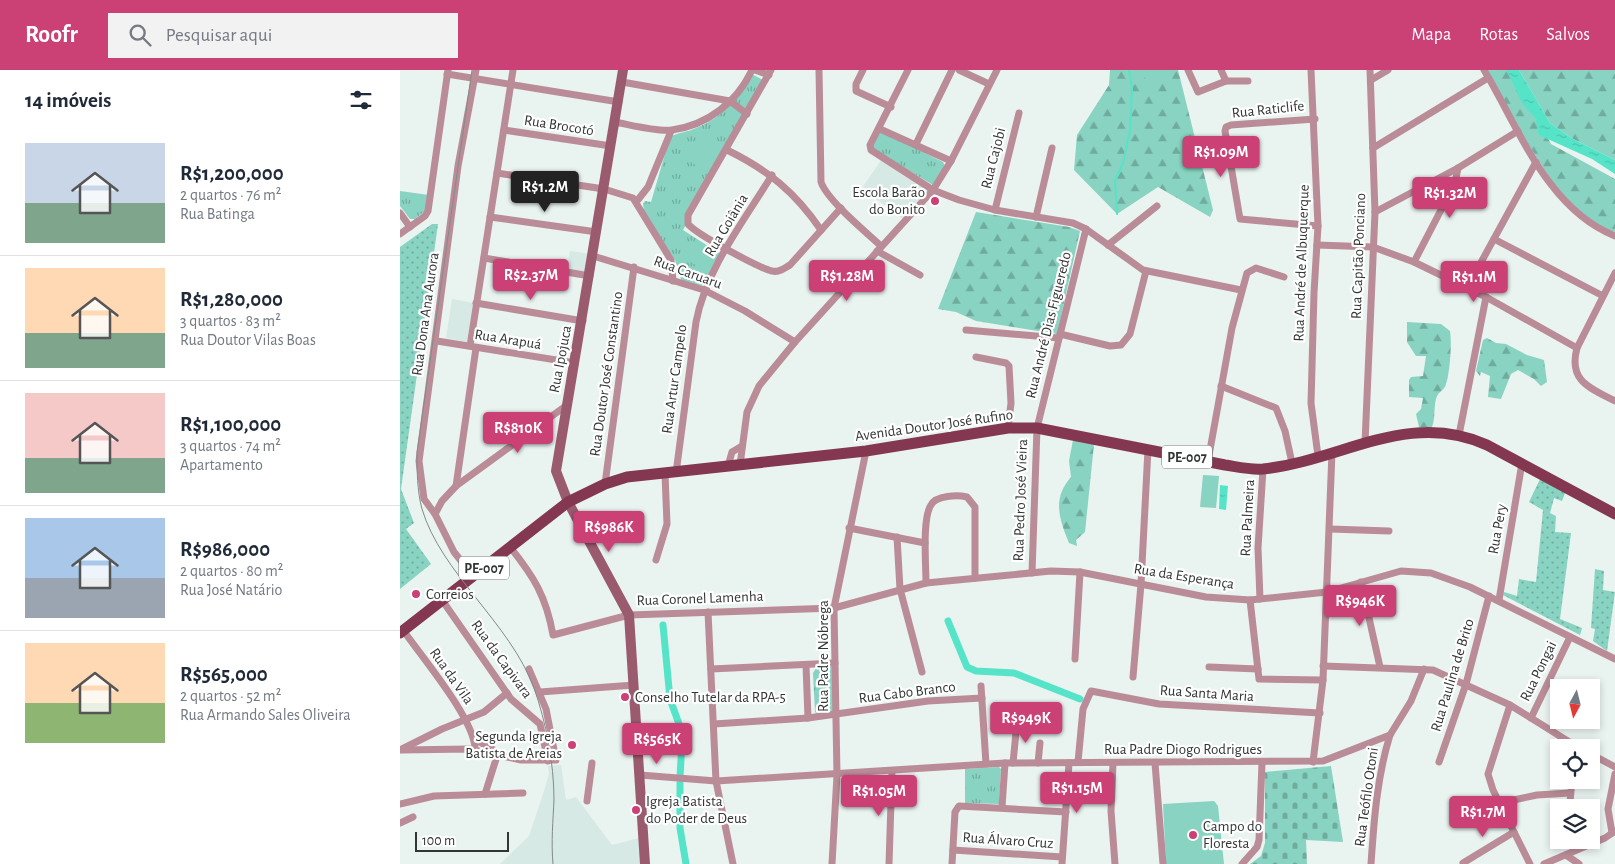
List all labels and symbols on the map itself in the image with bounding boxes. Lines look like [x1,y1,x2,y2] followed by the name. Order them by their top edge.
[1231,98,1305,121] street label: Rua Raticlife
[523,113,595,138] street label: Rua Brocotó
[979,126,1008,190] street label: Rua Cajobi
[1175,136,1267,178] pin: R$1.09M
[504,170,586,213] pin: R$1.2M
[1404,176,1496,219] pin: R$1.32M
[1291,184,1312,342] street label: Rua André de Albuquerque
[852,185,925,217] place label: Escola Barão do Bonito
[702,191,751,259] street label: Rua Goiânia
[1349,193,1368,319] street label: Rua Capitão Ponciano
[929,195,941,207] marker: Escola Barão do Bonito
[1023,250,1074,400] street label: Rua André Dias Figueredo
[409,251,442,377] street label: Rua Dona Ana Aurora
[652,253,724,292] street label: Rua Caruaru
[485,258,577,301] pin: R$2.37M
[801,260,893,302] pin: R$1.28M
[1433,260,1515,303] pin: R$1.1M
[587,291,626,457] street label: Rua Doutor José Constantino
[659,323,690,435] street label: Rua Artur Campelo
[547,324,574,394] street label: Rua Ipojuca
[473,327,542,352] street label: Rua Arapuá
[854,407,1014,444] street label: Avenida Doutor José Rufino
[477,412,559,454] pin: R$810K
[1011,438,1030,562] street label: Rua Pedro José Vieira
[1162,446,1212,468] road number: PE-007
[1238,479,1257,557] street label: Rua Palmeira
[1486,502,1509,555] street label: Rua Pery
[568,510,650,553] pin: R$986K
[459,556,509,579] road number: PE-007
[1133,561,1235,592] street label: Rua da Esperança
[1319,584,1401,627] pin: R$946K
[426,587,474,602] place label: Correios
[410,588,422,600] marker: Correios
[636,589,764,608] street label: Rua Coronel Lamenha
[816,600,831,712] street label: Rua Padre Nóbrega
[468,617,535,701] street label: Rua da Capivara
[1428,617,1477,733] street label: Rua Paulina de Brito
[1517,639,1559,704] street label: Rua Pongai
[427,645,476,707] street label: Rua da Vila
[858,679,956,706] street label: Rua Cabo Branco
[1550,679,1600,729] north arrow
[1159,683,1255,704] street label: Rua Santa Maria
[635,690,786,705] place label: Conselho Tutelar da RPA-5
[619,691,631,703] marker: Conselho Tutelar da RPA-5
[985,702,1067,744] pin: R$949K
[616,722,698,765] pin: R$565K
[465,729,562,761] place label: Segunda Igreja Batista de Areias
[566,739,578,751] marker: Segunda Igreja Batista de Areias
[1104,742,1262,757] street label: Rua Padre Diogo Rodrigues
[1352,747,1381,848] street label: Rua Teófilo Otoni
[1031,772,1123,814] pin: R$1.15M
[833,774,925,817] pin: R$1.05M
[646,794,747,826] place label: Igreja Batista do Poder de Deus
[1442,796,1524,838] pin: R$1.7M
[630,804,642,816] marker: Igreja Batista do Poder de Deus
[1203,819,1262,851] place label: Campo do Floresta
[962,828,1054,851] street label: Rua Álvaro Cruz
[415,829,509,852] scale bar
[1187,829,1199,841] marker: Campo do Floresta

